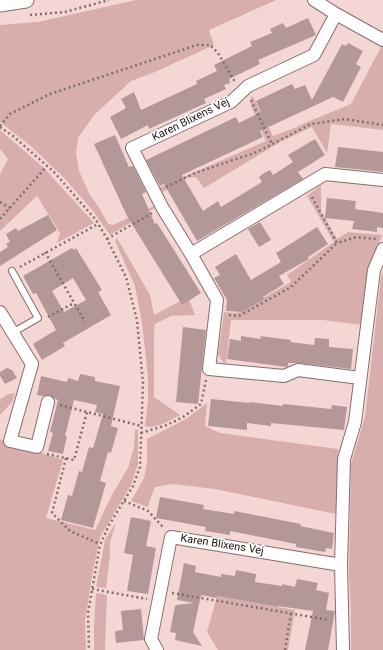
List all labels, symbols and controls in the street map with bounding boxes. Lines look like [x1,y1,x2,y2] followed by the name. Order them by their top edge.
[150,96,232,144] street label: Karen Blixens Vej
[179,532,265,558] street label: Karen Blixens Vej

